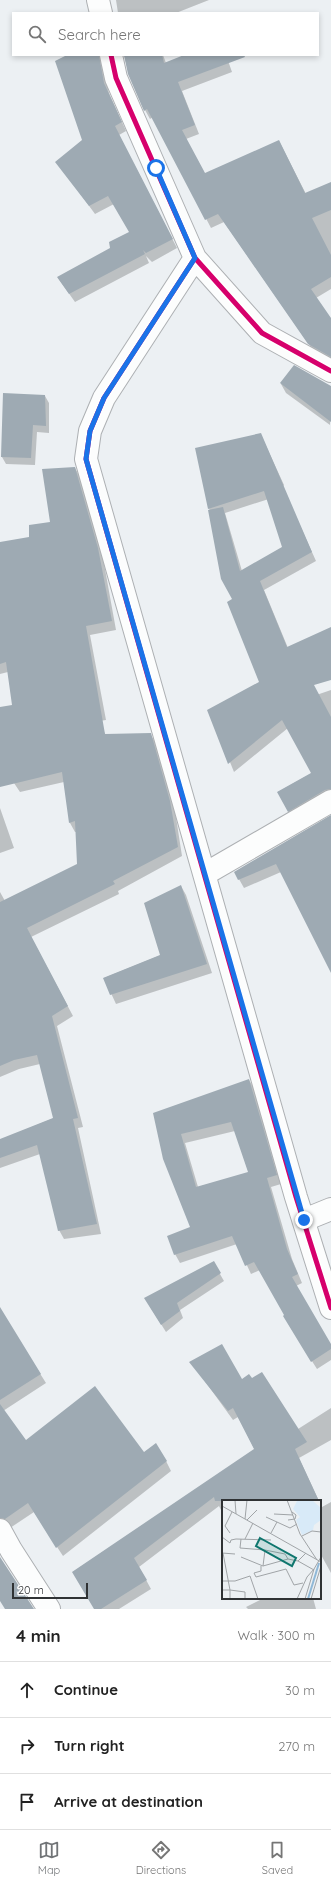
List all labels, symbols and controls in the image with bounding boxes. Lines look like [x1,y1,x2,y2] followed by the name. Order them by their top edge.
[12,12,319,56] search box
[26,23,48,45] icon: search
[58,25,141,44] text: Search here
[147,159,165,177] route start
[295,1211,313,1229] route end
[222,1500,321,1599] inset map
[12,1581,88,1600] scale bar
[18,1583,44,1597] text: 20 m
[16,1625,61,1646] text: 4 min
[237,1627,315,1643] text: Walk · 300 m
[16,1679,38,1701] icon: ahead
[54,1680,118,1699] text: Continue
[285,1682,315,1698] text: 30 m
[16,1735,38,1757] icon: right
[54,1736,125,1755] text: Turn right
[278,1738,315,1754] text: 270 m
[16,1791,38,1813] icon: arrive
[54,1792,203,1811] text: Arrive at destination
[38,1839,60,1877] tab: Map
[136,1839,186,1877] tab: Directions
[262,1839,293,1877] tab: Saved

